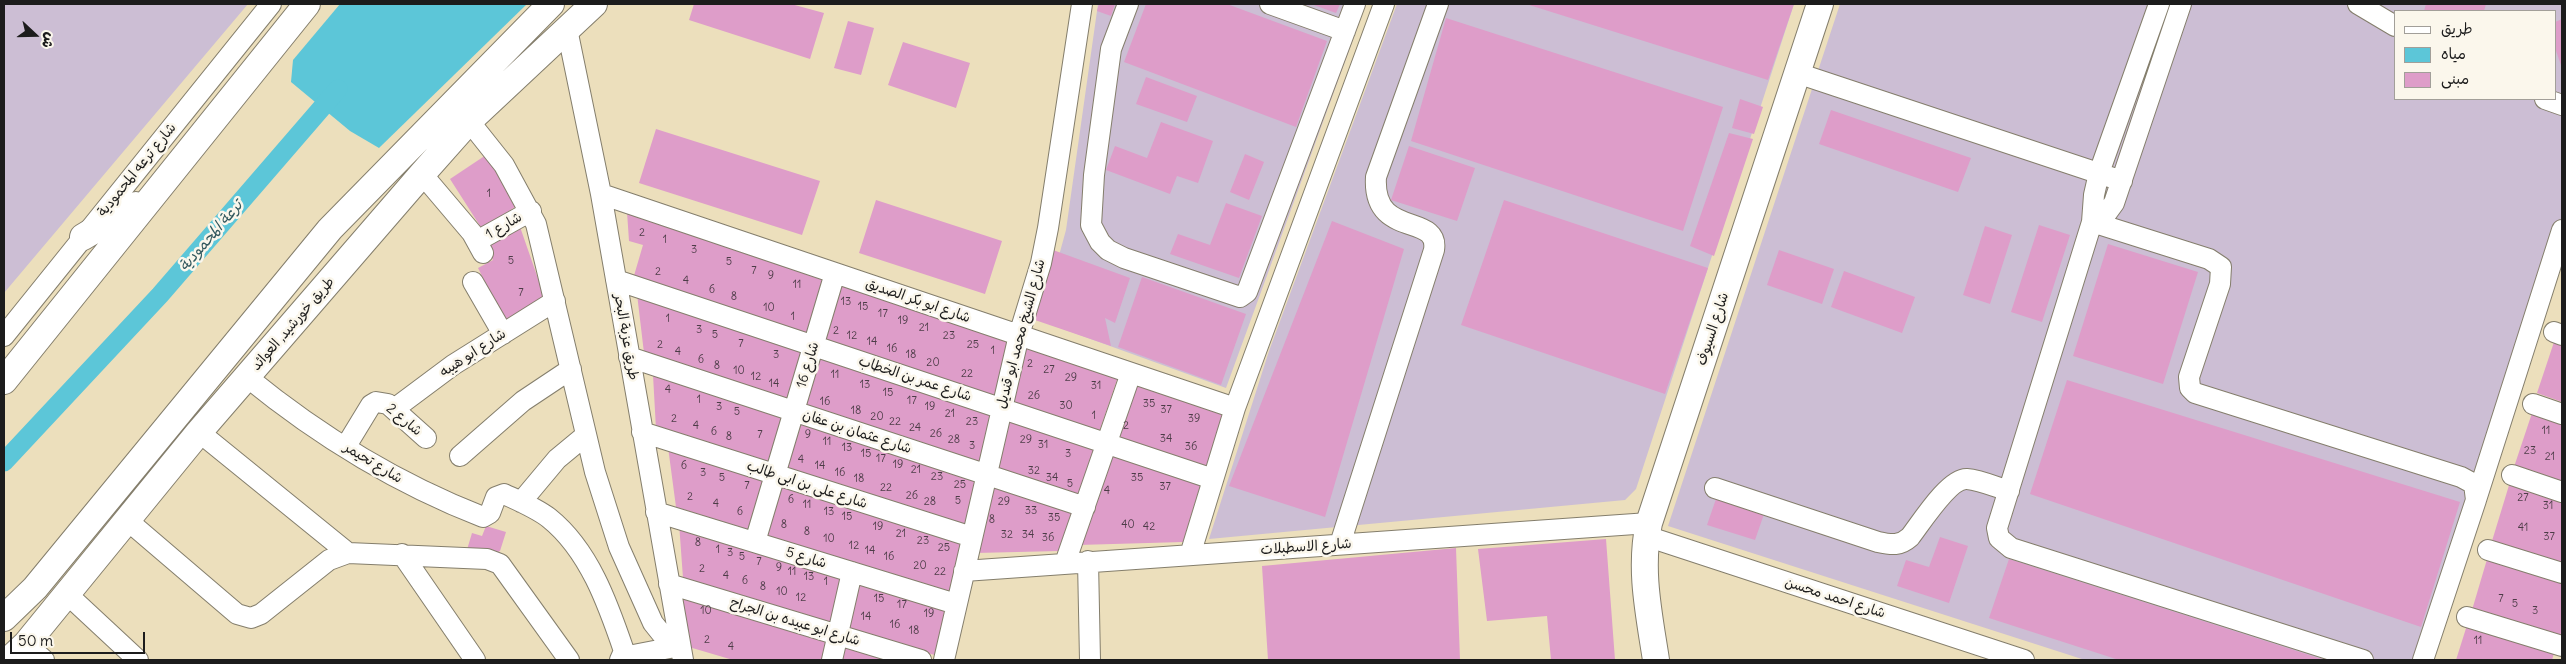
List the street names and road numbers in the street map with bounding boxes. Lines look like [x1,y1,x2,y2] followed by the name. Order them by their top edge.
[94,120,180,220] street label: شارع ترعه المحمودية
[483,209,525,243] street label: شارع 1
[993,257,1049,411] street label: شارع الشيخ محمد ابو قنديل
[248,274,338,374] street label: طريق خورشيد, العوائد
[863,275,973,327] street label: شارع ابو بكر الصديق
[1693,290,1733,368] street label: شارع السيوف
[610,292,642,382] street label: طريق عزبة البحر
[437,325,509,381] street label: شارع ابو هيبه
[793,340,823,390] street label: شارع 16
[856,353,974,405] street label: شارع عمر بن الخطاب
[383,400,425,440] street label: شارع 2
[800,406,914,458] street label: شارع عثمان بن عفان
[341,439,405,487] street label: شارع تحيمر
[745,458,869,512] street label: شارع على بن ابى طالب
[1260,535,1352,559] street label: شارع الاسطبلات
[784,544,828,572] street label: شارع 5
[1783,574,1887,622] street label: شارع احمد محسن
[728,594,862,650] street label: شارع ابو عبيده بن الجراح

